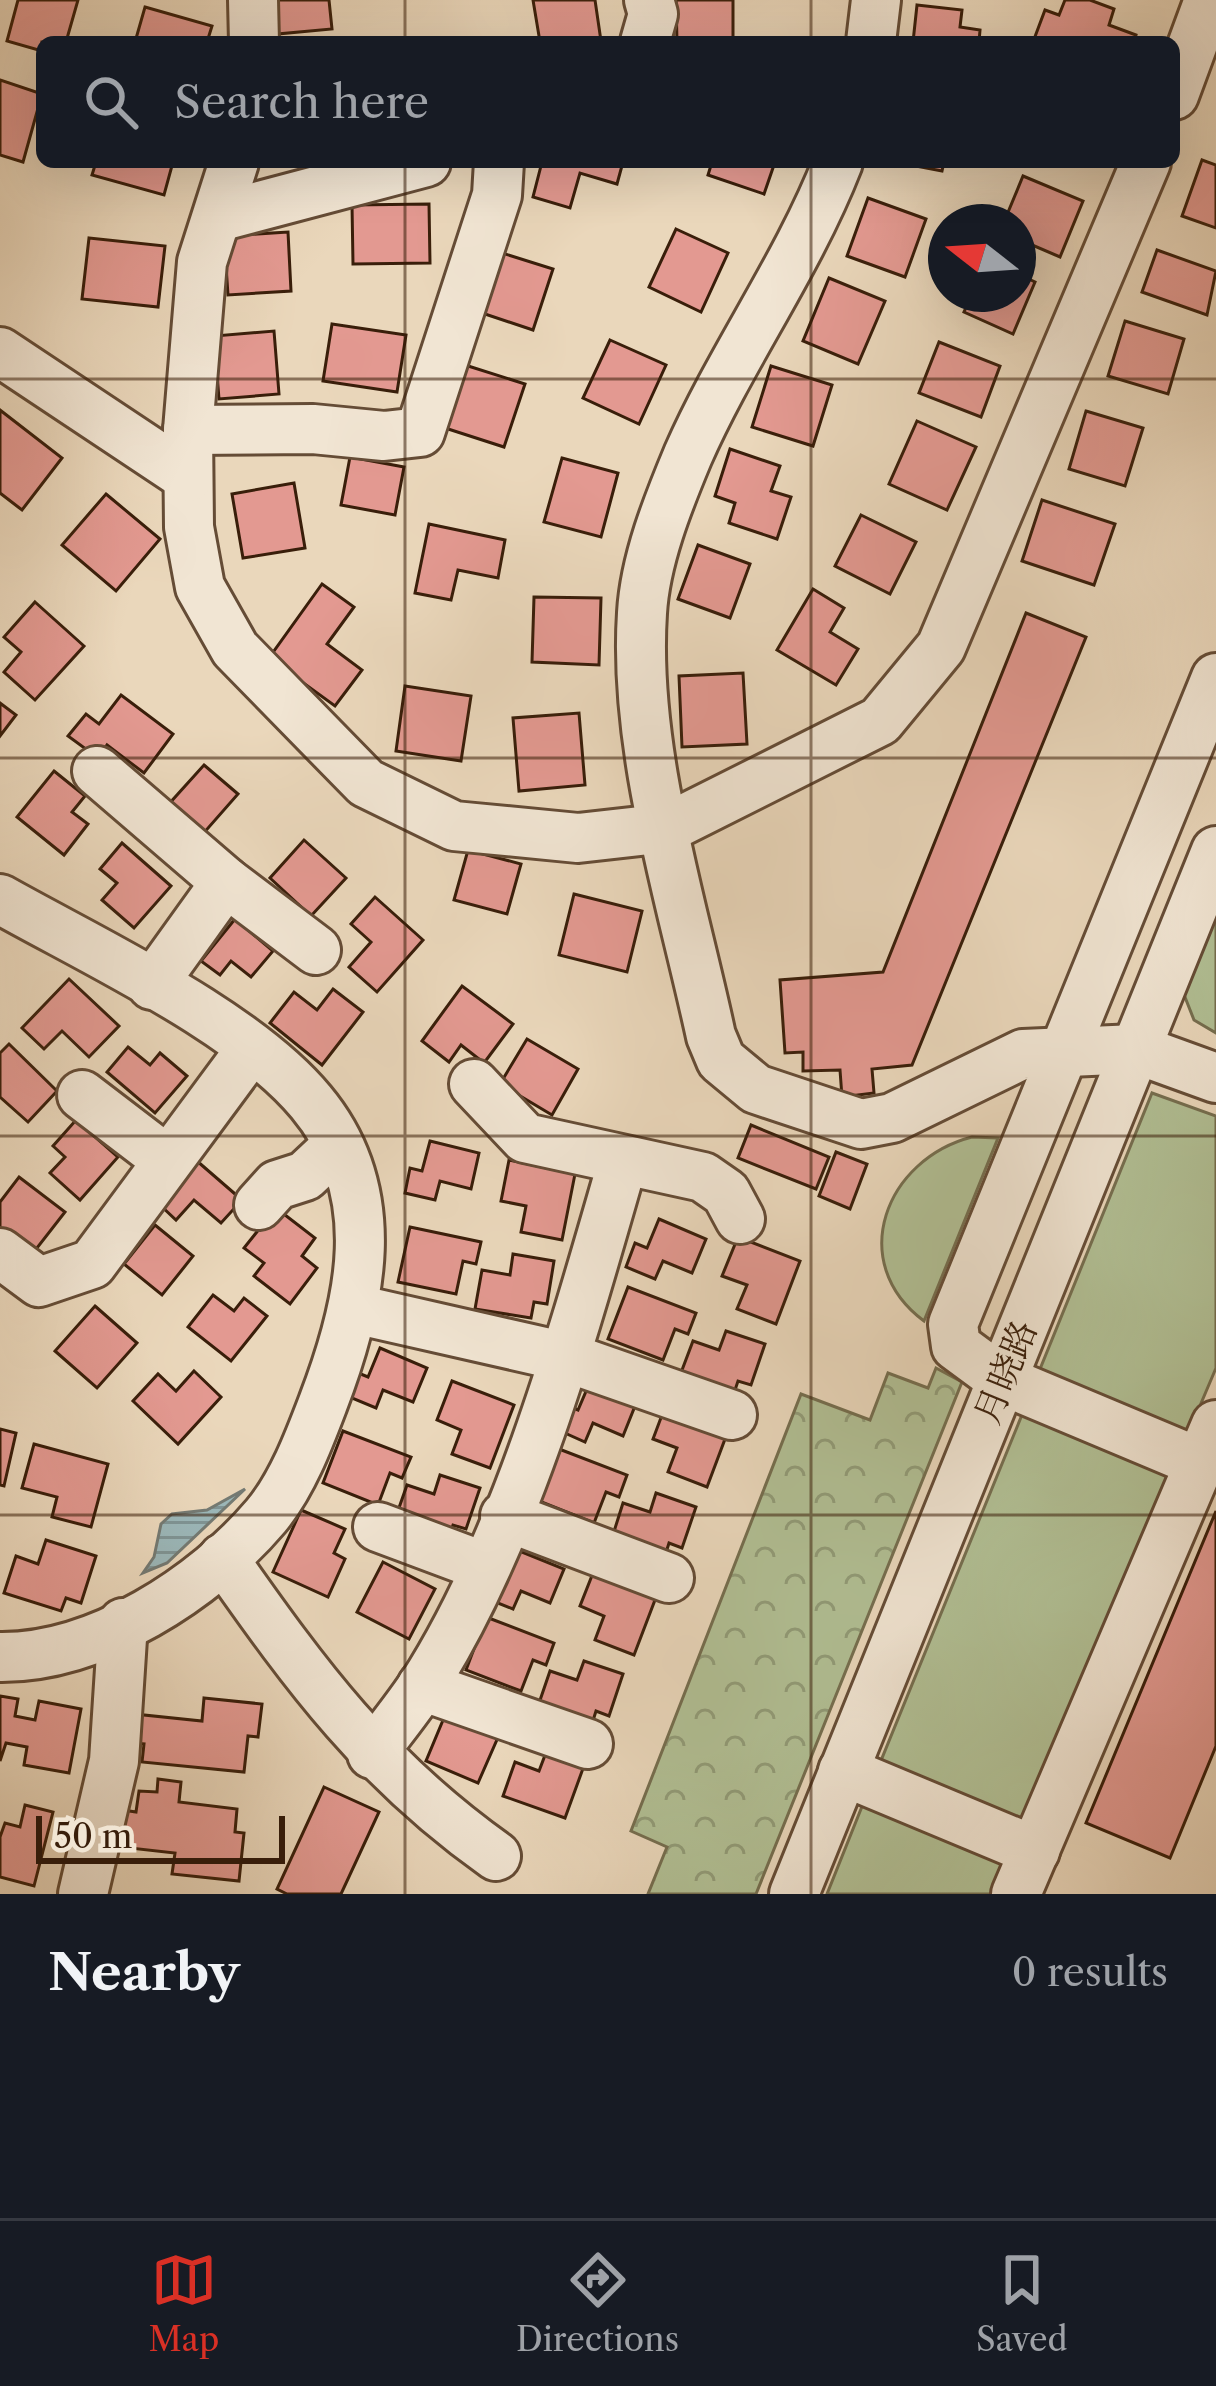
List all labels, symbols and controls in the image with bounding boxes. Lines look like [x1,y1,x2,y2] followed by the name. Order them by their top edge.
[36,36,1180,168] search box
[78,69,144,135] icon: search
[174,74,429,130] text: Search here
[928,204,1036,312] north arrow
[964,1314,1046,1430] street label: 月晓路
[36,1810,285,1863] scale bar
[54,1816,132,1857] text: 50 m
[48,1941,240,2003] text: Nearby
[1012,1948,1168,1996] text: 0 results
[148,2247,219,2360] tab: Map
[516,2247,679,2360] tab: Directions
[976,2247,1068,2360] tab: Saved

